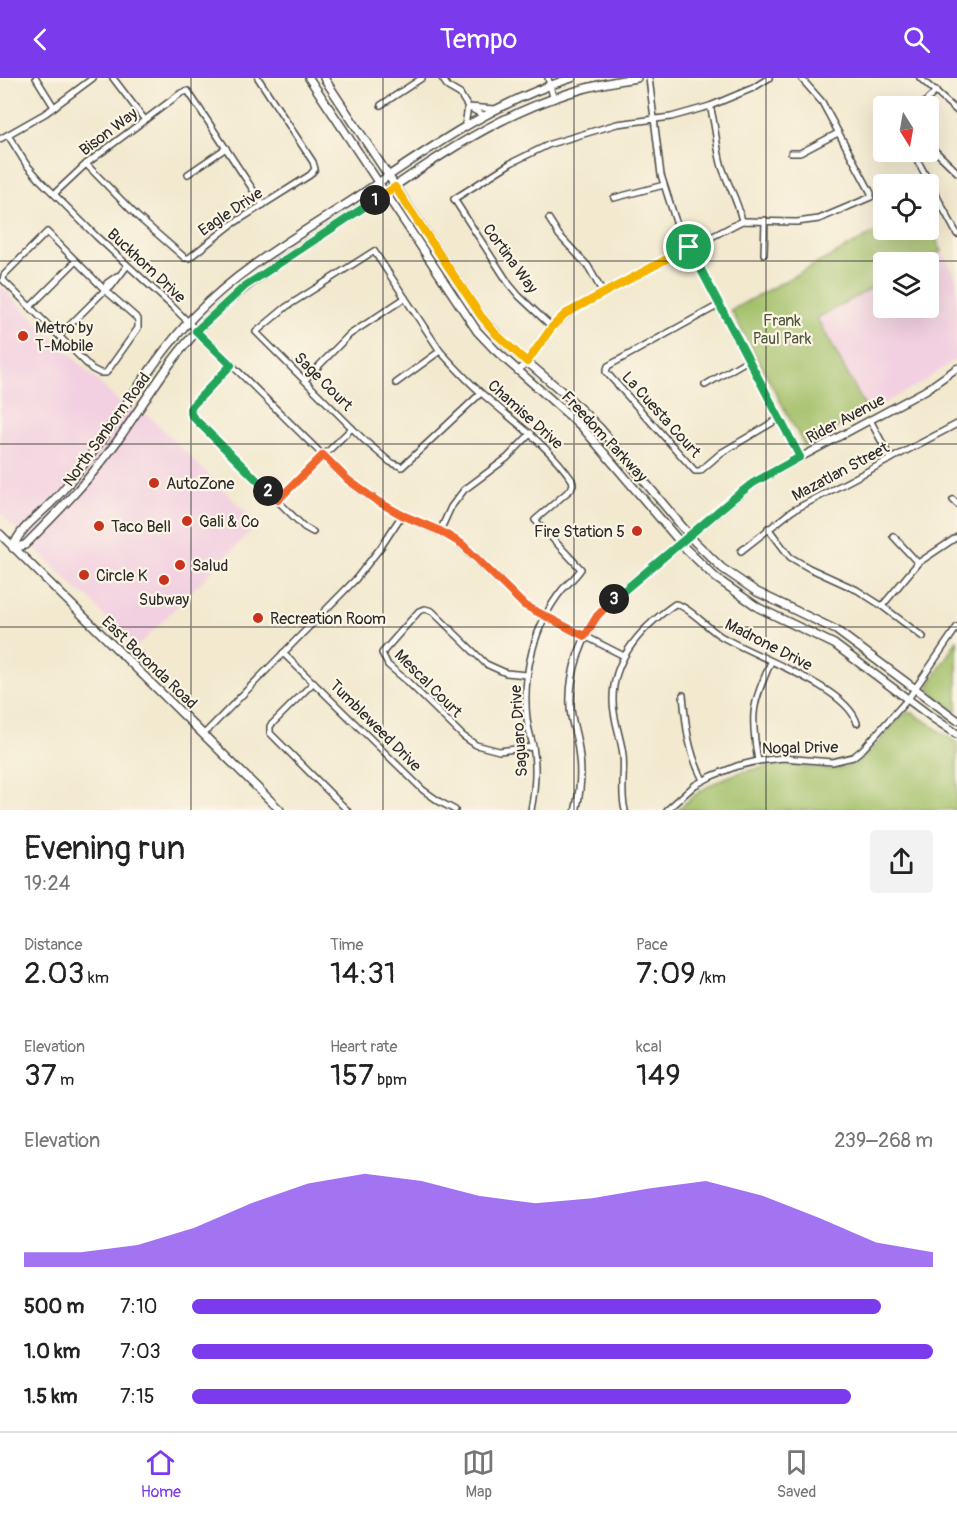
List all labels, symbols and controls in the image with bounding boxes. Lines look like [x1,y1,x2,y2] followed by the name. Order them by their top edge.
[24,23,57,56] icon: back
[440,23,517,56] text: Tempo
[900,23,933,56] icon: search
[873,96,939,162] north arrow
[873,96,939,318] map controls
[75,103,142,160] street label: Bison Way
[873,174,939,240] button: locate
[195,183,267,241] street label: Eagle Drive
[360,185,390,215] pin: 1
[372,190,378,210] text: 1
[478,220,542,297] street label: Cortina Way
[663,221,714,272] pin
[103,224,190,307] street label: Buckhorn Drive
[672,230,705,263] icon: arrive
[873,252,939,318] button: layers
[753,311,812,349] park label: Frank Paul Park
[35,318,93,356] place label: Metro by T-Mobile
[16,329,30,343] marker: Metro by T-Mobile
[290,348,357,416] street label: Sage Court
[617,367,705,462] street label: La Cuesta Court
[59,369,155,490] street label: North Sanborn Road
[484,376,567,454] street label: Chamise Drive
[557,387,652,486] street label: Freedom Parkway
[803,390,888,448] street label: Rider Avenue
[788,438,893,506] street label: Mazatlan Street
[166,474,235,494] place label: AutoZone
[147,476,161,490] marker: AutoZone
[253,476,283,506] pin: 2
[264,481,272,501] text: 2
[199,512,260,532] place label: Gali & Co
[180,514,194,528] marker: Gali & Co
[111,517,171,537] place label: Taco Bell
[92,519,106,533] marker: Taco Bell
[534,522,625,542] place label: Fire Station 5
[630,524,644,538] marker: Fire Station 5
[192,556,228,576] place label: Salud
[173,558,187,572] marker: Salud
[96,566,148,586] place label: Circle K
[77,568,91,582] marker: Circle K
[157,573,171,587] marker: Subway
[599,584,629,614] pin: 3
[610,589,618,609] text: 3
[139,590,189,610] place label: Subway
[270,609,386,629] place label: Recreation Room
[251,611,265,625] marker: Recreation Room
[97,612,201,713] street label: East Boronda Road
[722,614,816,675] street label: Madrone Drive
[390,645,467,722] street label: Mescal Court
[325,676,425,776] street label: Tumbleweed Drive
[506,684,532,777] street label: Saguaro Drive
[762,737,838,759] street label: Nogal Drive
[24,828,185,869] text: Evening run
[870,830,933,893] button: share
[24,871,70,896] text: 19:24
[24,935,83,955] text: Distance
[330,935,363,955] text: Time
[636,935,668,955] text: Pace
[24,955,85,992] text: 2.03
[330,955,396,992] text: 14:31
[636,955,696,992] text: 7:09
[85,968,109,988] text: km
[696,968,726,988] text: /km
[24,1037,85,1057] text: Elevation
[330,1037,397,1057] text: Heart rate
[636,1037,662,1057] text: kcal
[24,1057,57,1094] text: 37
[330,1057,374,1094] text: 157
[636,1057,681,1094] text: 149
[57,1070,74,1090] text: m
[374,1070,407,1090] text: bpm
[24,1128,100,1153] text: Elevation
[834,1128,933,1153] text: 239–268 m
[24,1294,84,1319] text: 500 m
[120,1294,157,1319] text: 7:10
[24,1339,80,1364] text: 1.0 km
[120,1339,161,1364] text: 7:03
[24,1384,77,1409] text: 1.5 km
[120,1384,155,1409] text: 7:15
[141,1446,181,1502] tab: Home
[462,1446,495,1502] tab: Map
[777,1446,816,1502] tab: Saved

